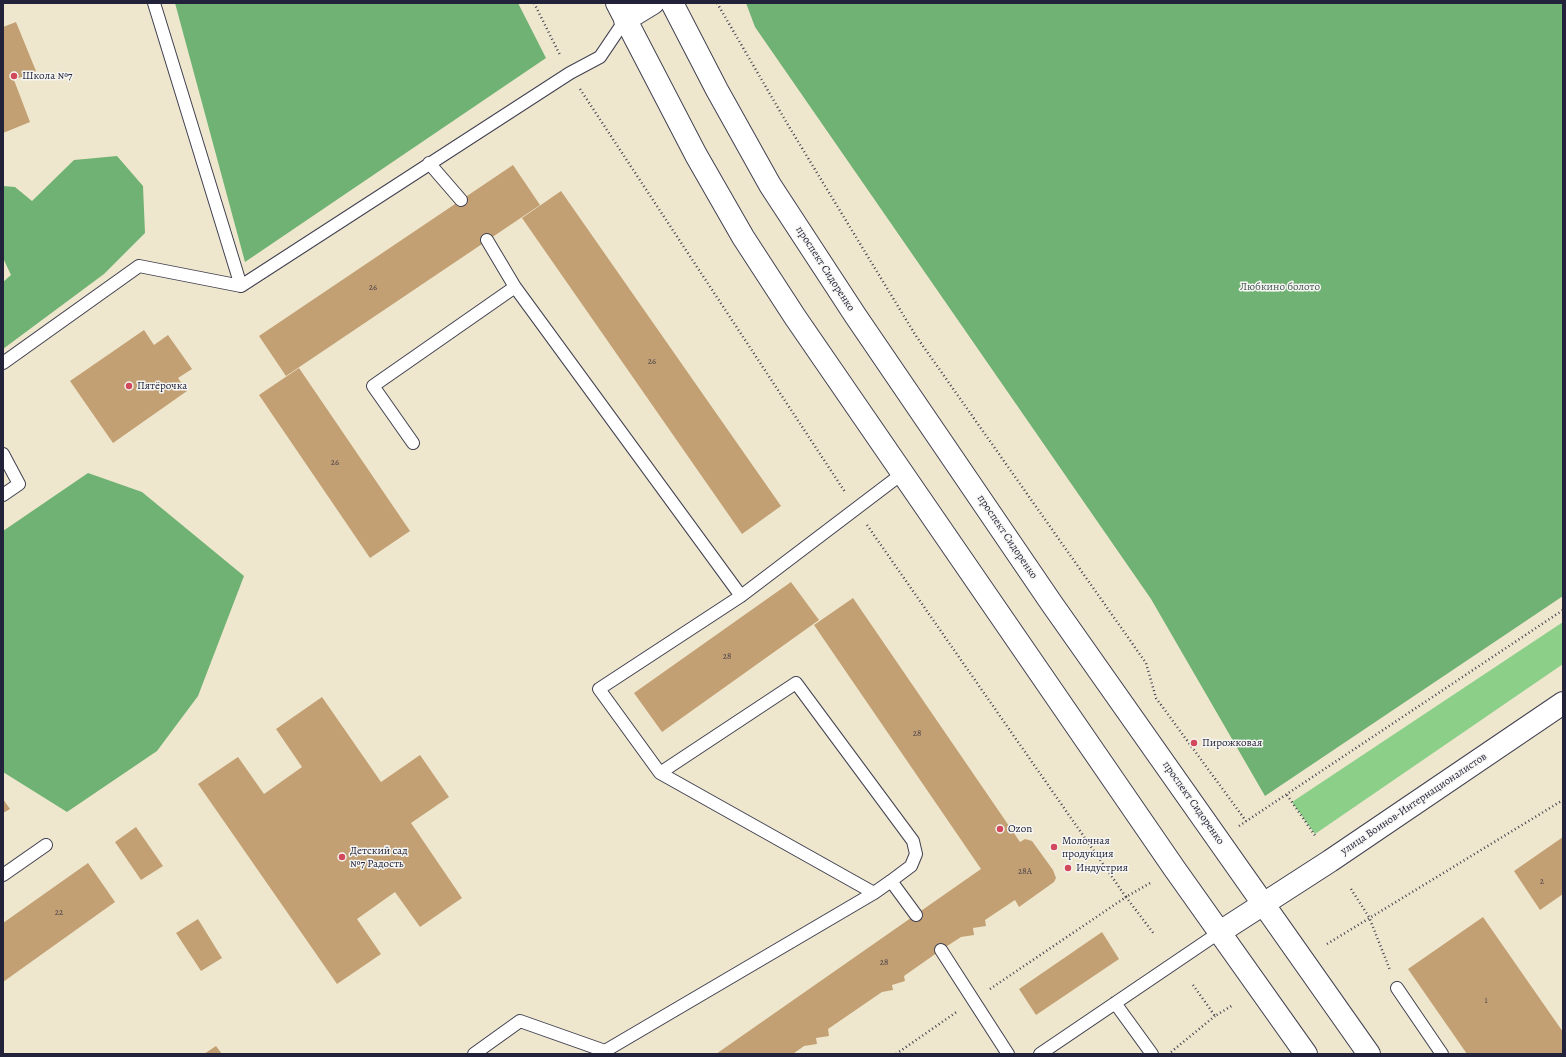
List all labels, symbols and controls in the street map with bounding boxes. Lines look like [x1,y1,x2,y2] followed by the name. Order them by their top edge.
[22,69,72,83] place label: Школа №7
[9,71,19,81] marker: Школа №7
[793,224,857,314] street label: проспект Сидоренко
[1240,280,1320,294] park label: Любкино болото
[369,283,377,293] house number: 26
[648,357,656,367] house number: 26
[137,379,187,393] place label: Пятёрочка
[124,381,134,391] marker: Пятёрочка
[331,458,339,468] house number: 26
[974,492,1040,582] street label: проспект Сидоренко
[723,652,731,662] house number: 28
[913,729,921,739] house number: 28
[1202,736,1262,750] place label: Пирожковая
[1189,738,1199,748] marker: Пирожковая
[1338,750,1490,858] street label: улица Воинов-Интернационалистов
[1159,759,1227,847] street label: проспект Сидоренко
[1008,822,1032,836] place label: Ozon
[995,824,1005,834] marker: Ozon
[1062,834,1114,860] place label: Молочная продукция
[1049,842,1059,852] marker: Молочная продукция
[350,844,408,870] place label: Детский сад №7 Радость
[337,852,347,862] marker: Детский сад №7 Радость
[1076,861,1128,875] place label: Индустрия
[1063,863,1073,873] marker: Индустрия
[1018,867,1032,877] house number: 28А
[1540,877,1544,887] house number: 2
[55,908,63,918] house number: 22
[880,958,888,968] house number: 28
[1484,996,1488,1006] house number: 1

